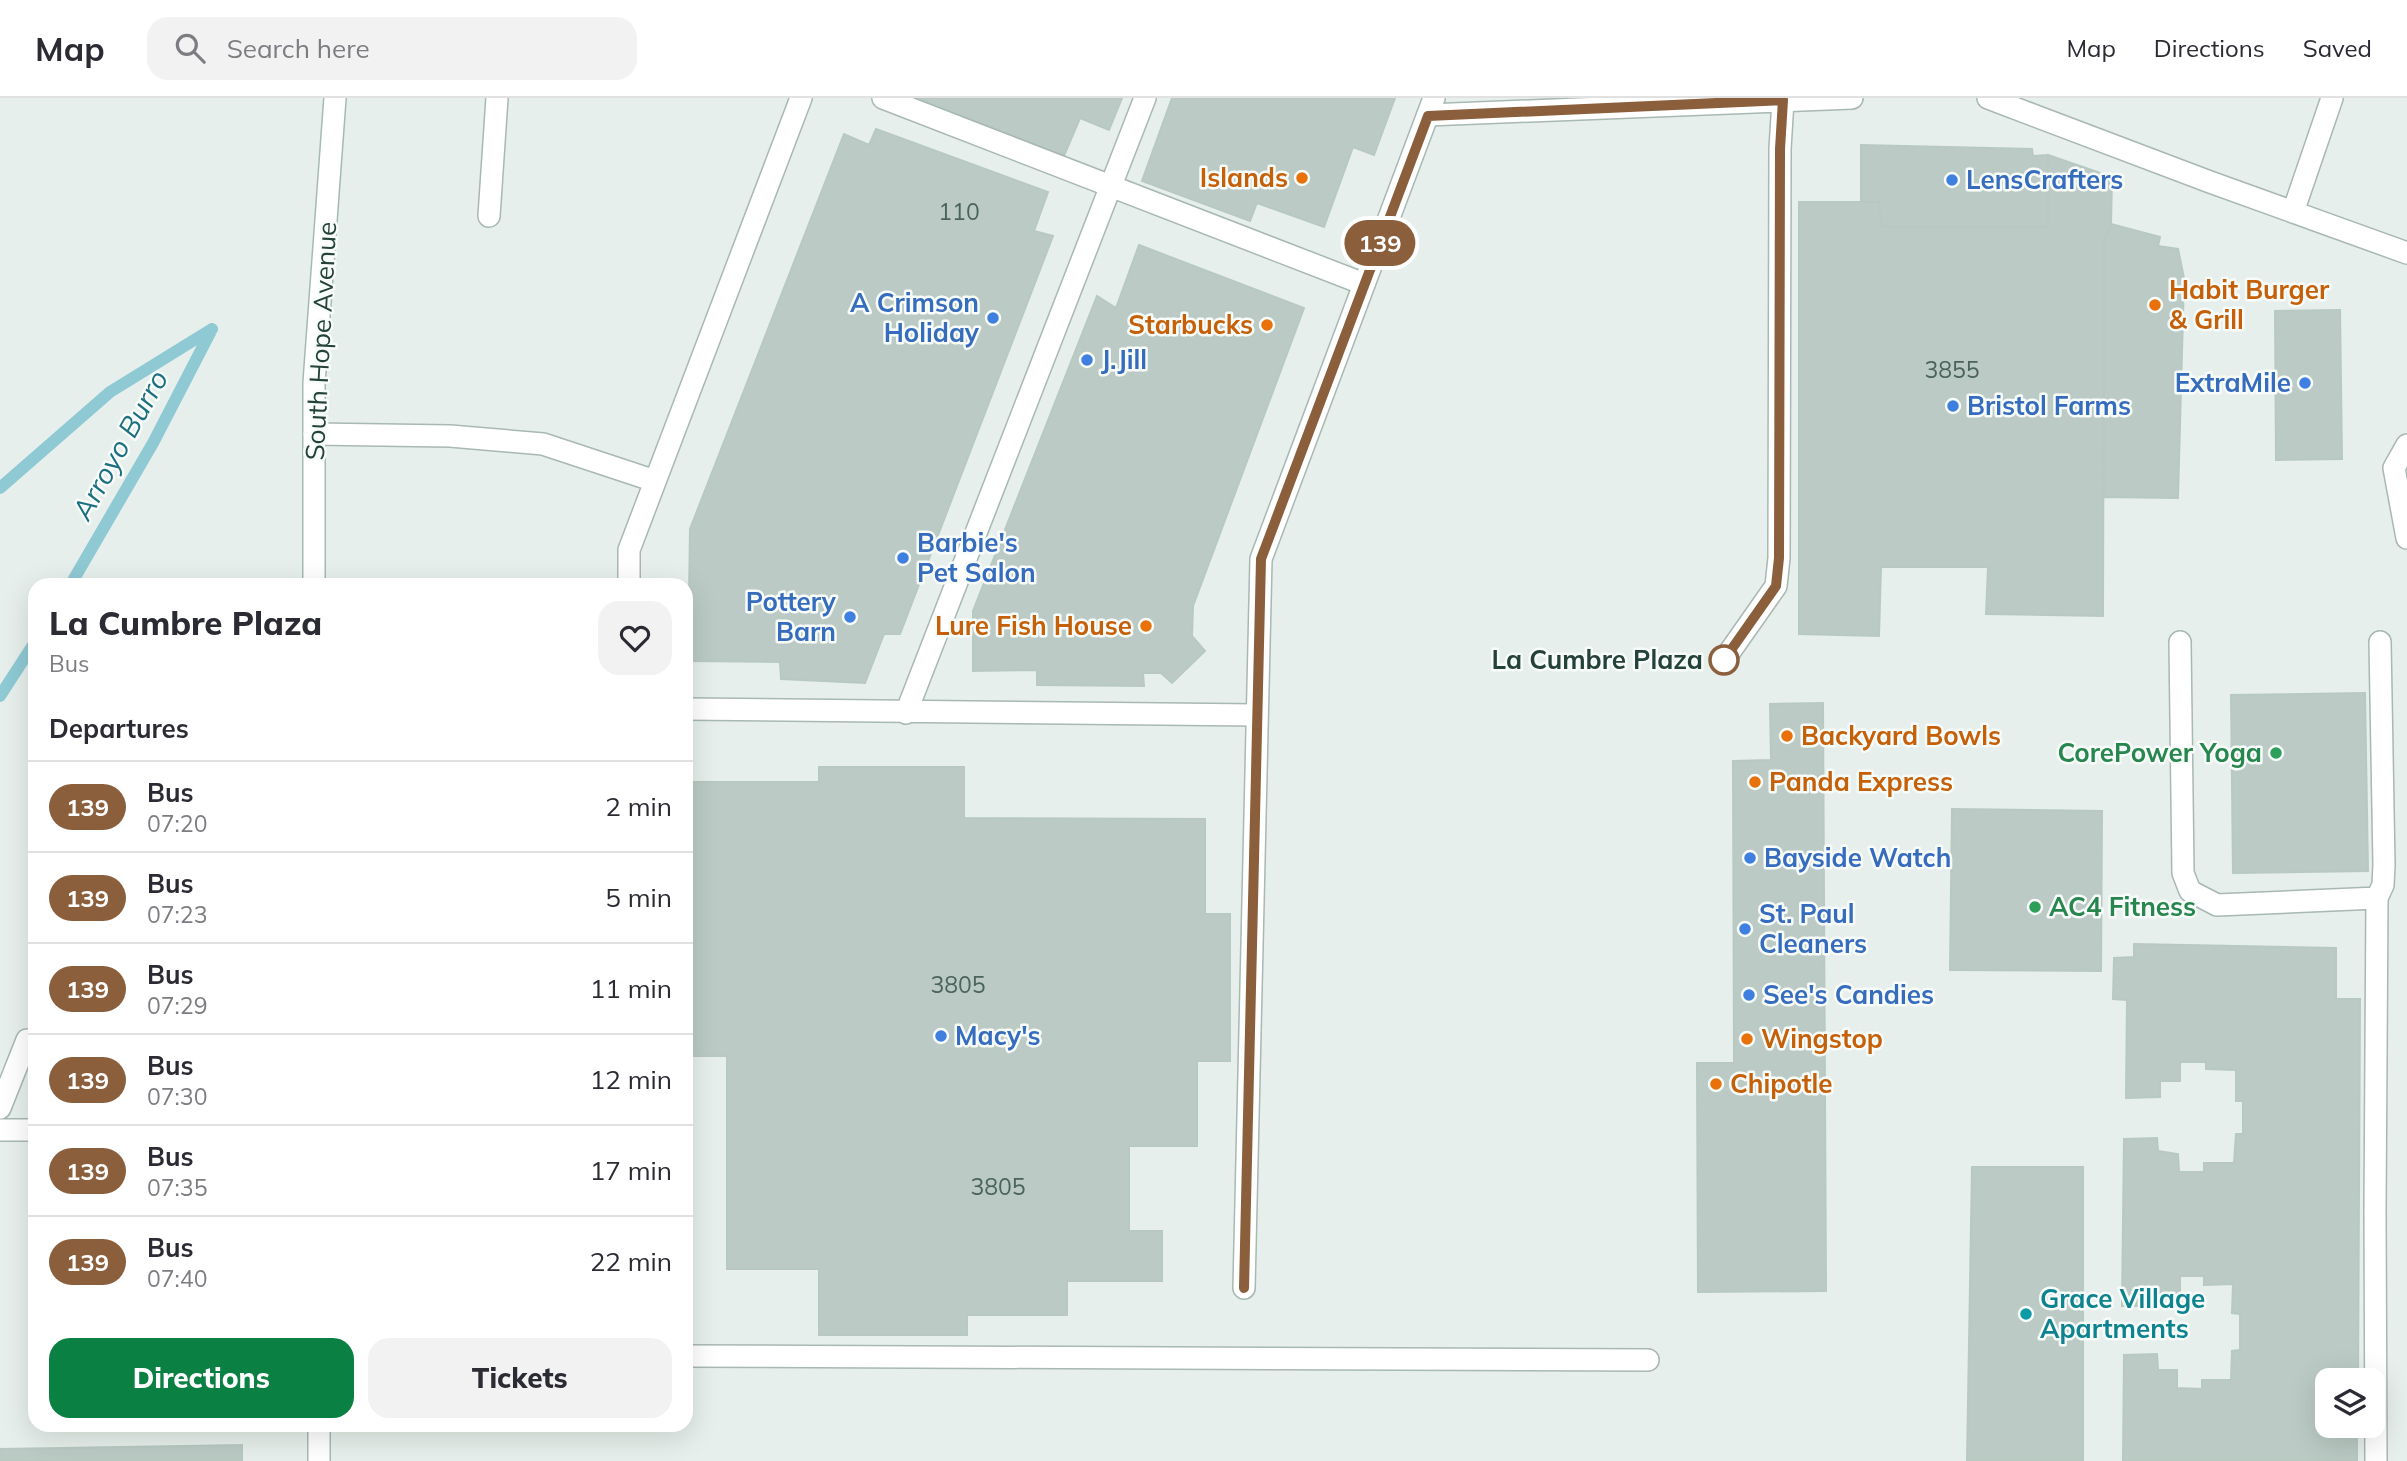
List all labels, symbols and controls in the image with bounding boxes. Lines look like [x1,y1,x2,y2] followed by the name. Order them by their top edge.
[147,17,637,80] search box
[35,28,105,69] text: Map
[171,29,209,67] icon: search
[227,32,370,65] text: Search here
[2066,33,2116,63] text: Map
[2154,33,2265,63] text: Directions
[2303,33,2372,63] text: Saved
[1200,161,1288,194] place label: Islands
[1966,163,2123,196] place label: LensCrafters
[1294,170,1310,186] marker: Islands
[1944,172,1960,188] marker: LensCrafters
[938,197,980,226] house number: 110
[1340,220,1420,266] line badge: 139
[298,221,343,461] street label: South Hope Avenue
[1358,228,1402,258] text: 139
[2169,273,2330,336] place label: Habit Burger & Grill
[850,286,980,349] place label: A Crimson Holiday
[2147,297,2163,313] marker: Habit Burger & Grill
[1128,308,1253,341] place label: Starbucks
[985,310,1001,326] marker: A Crimson Holiday
[1259,317,1275,333] marker: Starbucks
[1101,343,1147,376] place label: J.Jill
[1079,352,1095,368] marker: J.Jill
[1924,355,1980,384] house number: 3855
[64,364,175,527] water label: Arroyo Burro
[2175,366,2291,399] place label: ExtraMile
[2297,375,2313,391] marker: ExtraMile
[1967,389,2131,422] place label: Bristol Farms
[1945,398,1961,414] marker: Bristol Farms
[917,526,1036,589] place label: Barbie's Pet Salon
[895,550,911,566] marker: Barbie's Pet Salon
[746,585,837,648] place label: Pottery Barn
[598,601,672,675] button: heart
[49,602,322,643] text: La Cumbre Plaza
[842,609,858,625] marker: Pottery Barn
[935,609,1132,642] place label: Lure Fish House
[1138,618,1154,634] marker: Lure Fish House
[1491,643,1703,676] place label: La Cumbre Plaza
[1709,645,1739,675] marker: La Cumbre Plaza
[49,649,89,678] text: Bus
[49,712,189,745] text: Departures
[1801,719,2001,752] place label: Backyard Bowls
[1779,728,1795,744] marker: Backyard Bowls
[2057,736,2262,769] place label: CorePower Yoga
[2268,745,2284,761] marker: CorePower Yoga
[1769,765,1953,798] place label: Panda Express
[1747,774,1763,790] marker: Panda Express
[147,776,193,809] text: Bus
[605,790,672,823] text: 2 min
[66,792,109,822] text: 139
[147,809,207,838] text: 07:20
[1764,841,1951,874] place label: Bayside Watch
[1742,850,1758,866] marker: Bayside Watch
[147,867,193,900] text: Bus
[605,881,672,914] text: 5 min
[66,883,109,913] text: 139
[2049,890,2196,923] place label: AC4 Fitness
[1759,897,1867,960] place label: St. Paul Cleaners
[2027,899,2043,915] marker: AC4 Fitness
[147,900,207,929] text: 07:23
[1737,921,1753,937] marker: St. Paul Cleaners
[147,958,193,991] text: Bus
[930,970,986,999] house number: 3805
[590,972,672,1005] text: 11 min
[66,974,109,1004] text: 139
[1763,978,1934,1011] place label: See's Candies
[1741,987,1757,1003] marker: See's Candies
[147,991,207,1020] text: 07:29
[955,1019,1041,1052] place label: Macy's
[1761,1022,1883,1055] place label: Wingstop
[933,1028,949,1044] marker: Macy's
[1739,1031,1755,1047] marker: Wingstop
[147,1049,193,1082] text: Bus
[590,1063,672,1096] text: 12 min
[66,1065,109,1095] text: 139
[1730,1067,1833,1100] place label: Chipotle
[1708,1076,1724,1092] marker: Chipotle
[147,1082,207,1111] text: 07:30
[147,1140,193,1173] text: Bus
[590,1154,672,1187] text: 17 min
[66,1156,109,1186] text: 139
[970,1172,1026,1201] house number: 3805
[147,1173,207,1202] text: 07:35
[147,1231,193,1264] text: Bus
[590,1245,672,1278] text: 22 min
[66,1247,109,1277] text: 139
[147,1264,207,1293] text: 07:40
[2040,1282,2205,1345] place label: Grace Village Apartments
[2018,1306,2034,1322] marker: Grace Village Apartments
[49,1338,354,1418] button: Directions
[368,1338,672,1418] button: Tickets
[2315,1368,2385,1438] map controls
[2315,1368,2385,1438] button: layers

